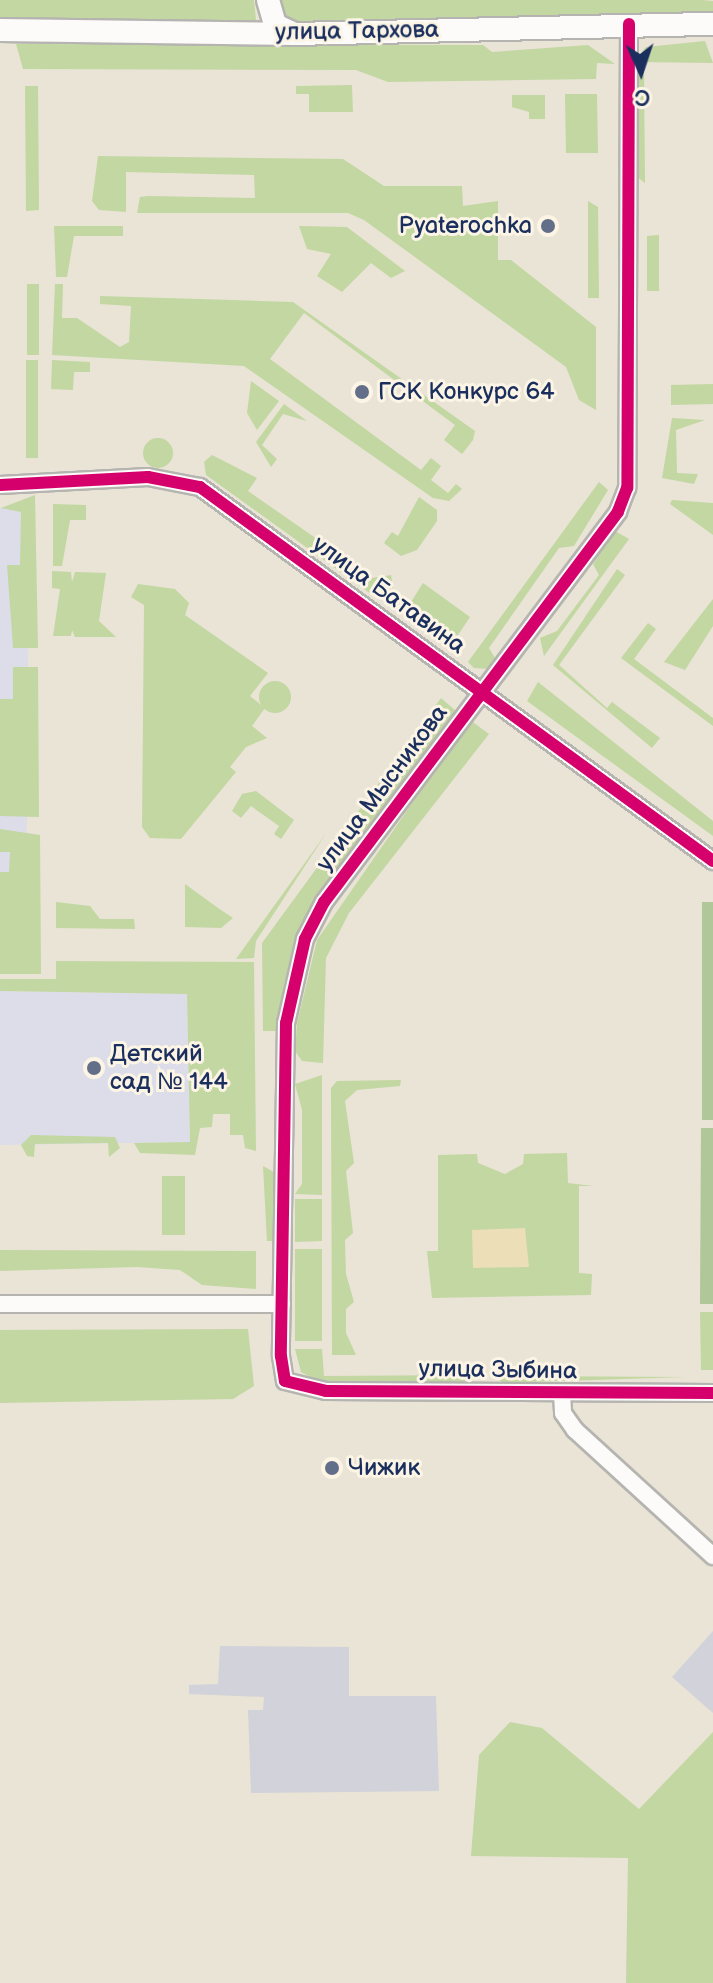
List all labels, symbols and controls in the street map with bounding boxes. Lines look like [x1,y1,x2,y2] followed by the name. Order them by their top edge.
[275,15,439,47] street label: улица Тархова
[601,32,681,112] north arrow
[634,83,651,110] text: С
[398,212,532,240] place label: Pyaterochka
[539,217,557,235] marker: Pyaterochka
[378,378,555,406] place label: ГСК Конкурс 64
[353,383,371,401] marker: ГСК Конкурс 64
[307,530,471,660] street label: улица Батавина
[310,699,454,877] street label: улица Мысникова
[110,1040,228,1096] place label: Детский сад № 144
[85,1059,103,1077] marker: Детский сад № 144
[419,1354,577,1386] street label: улица Зыбина
[348,1454,420,1482] place label: Чижик
[323,1459,341,1477] marker: Чижик

